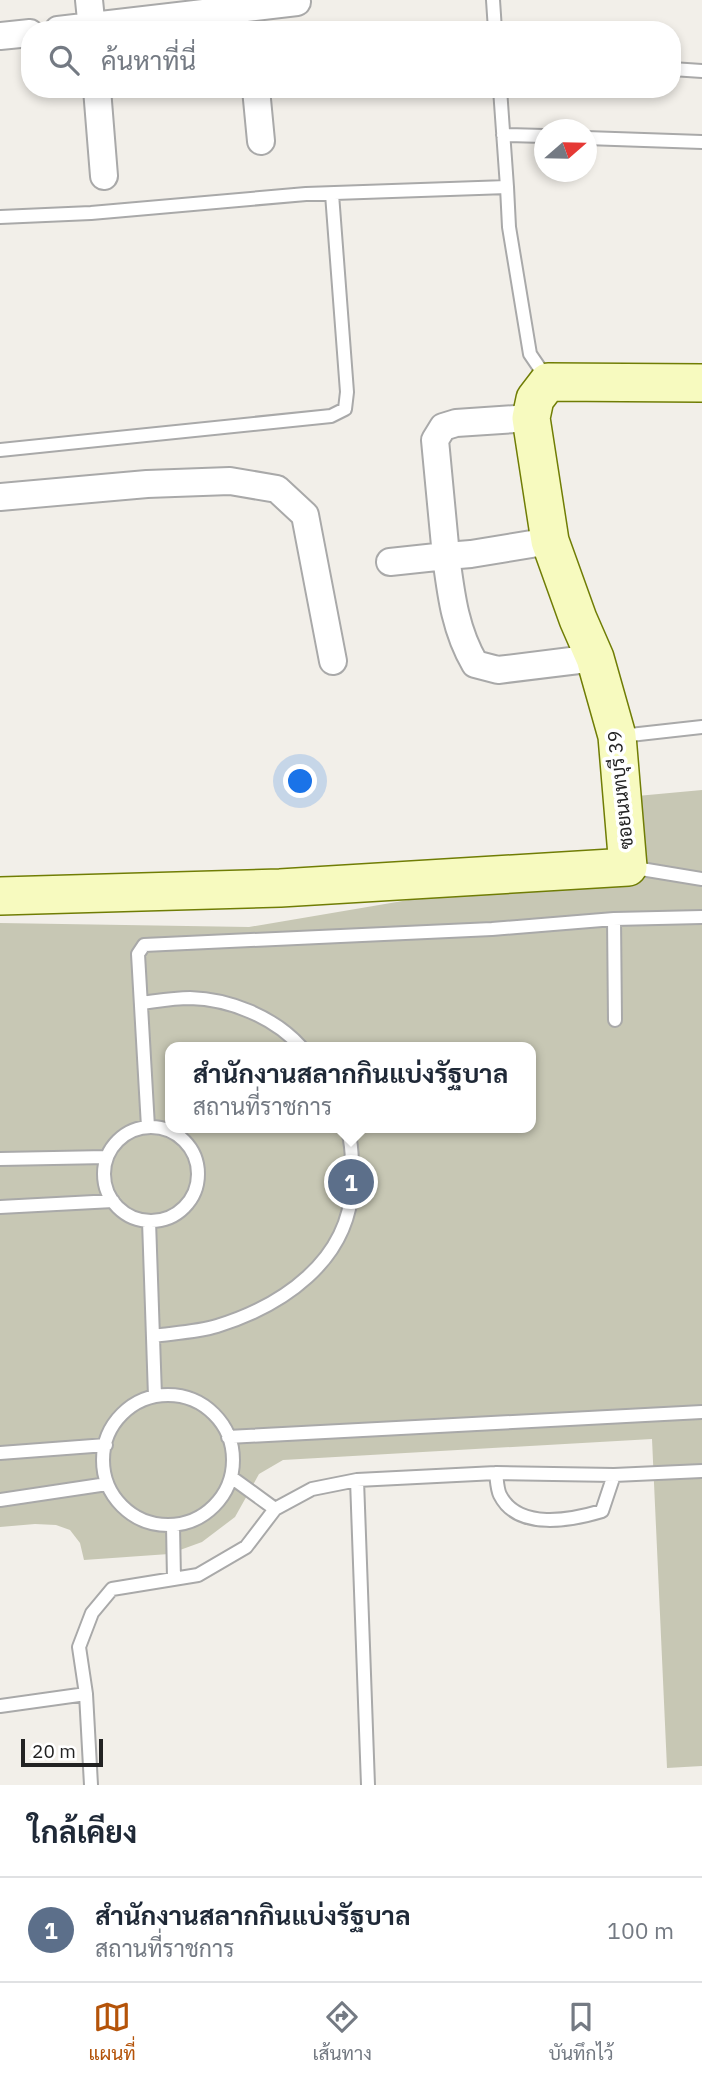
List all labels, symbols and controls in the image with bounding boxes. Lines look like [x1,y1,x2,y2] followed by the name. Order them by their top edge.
[21,21,681,98] search box
[45,41,83,79] icon: search
[101,43,196,77] text: ค้นหาที่นี่
[534,119,597,182] north arrow
[602,729,639,851] street label: ซอยนนทบุรี 39
[283,764,317,798] your location
[165,1042,536,1133] popup
[193,1056,508,1090] text: สำนักงานสลากกินแบ่งรัฐบาล
[193,1091,332,1121] text: สถานที่ราชการ
[328,1156,374,1208] pin: 1
[21,1736,103,1768] scale bar
[32,1739,76,1763] text: 20 m
[28,1812,137,1851] text: ใกล้เคียง
[95,1898,410,1932] text: สำนักงานสลากกินแบ่งรัฐบาล
[44,1915,58,1945] text: 1
[607,1915,674,1945] text: 100 m
[95,1933,234,1963] text: สถานที่ราชการ
[88,1998,136,2065] tab: แผนที่
[313,1998,372,2065] tab: เส้นทาง
[549,1998,614,2065] tab: บันทึกไว้

